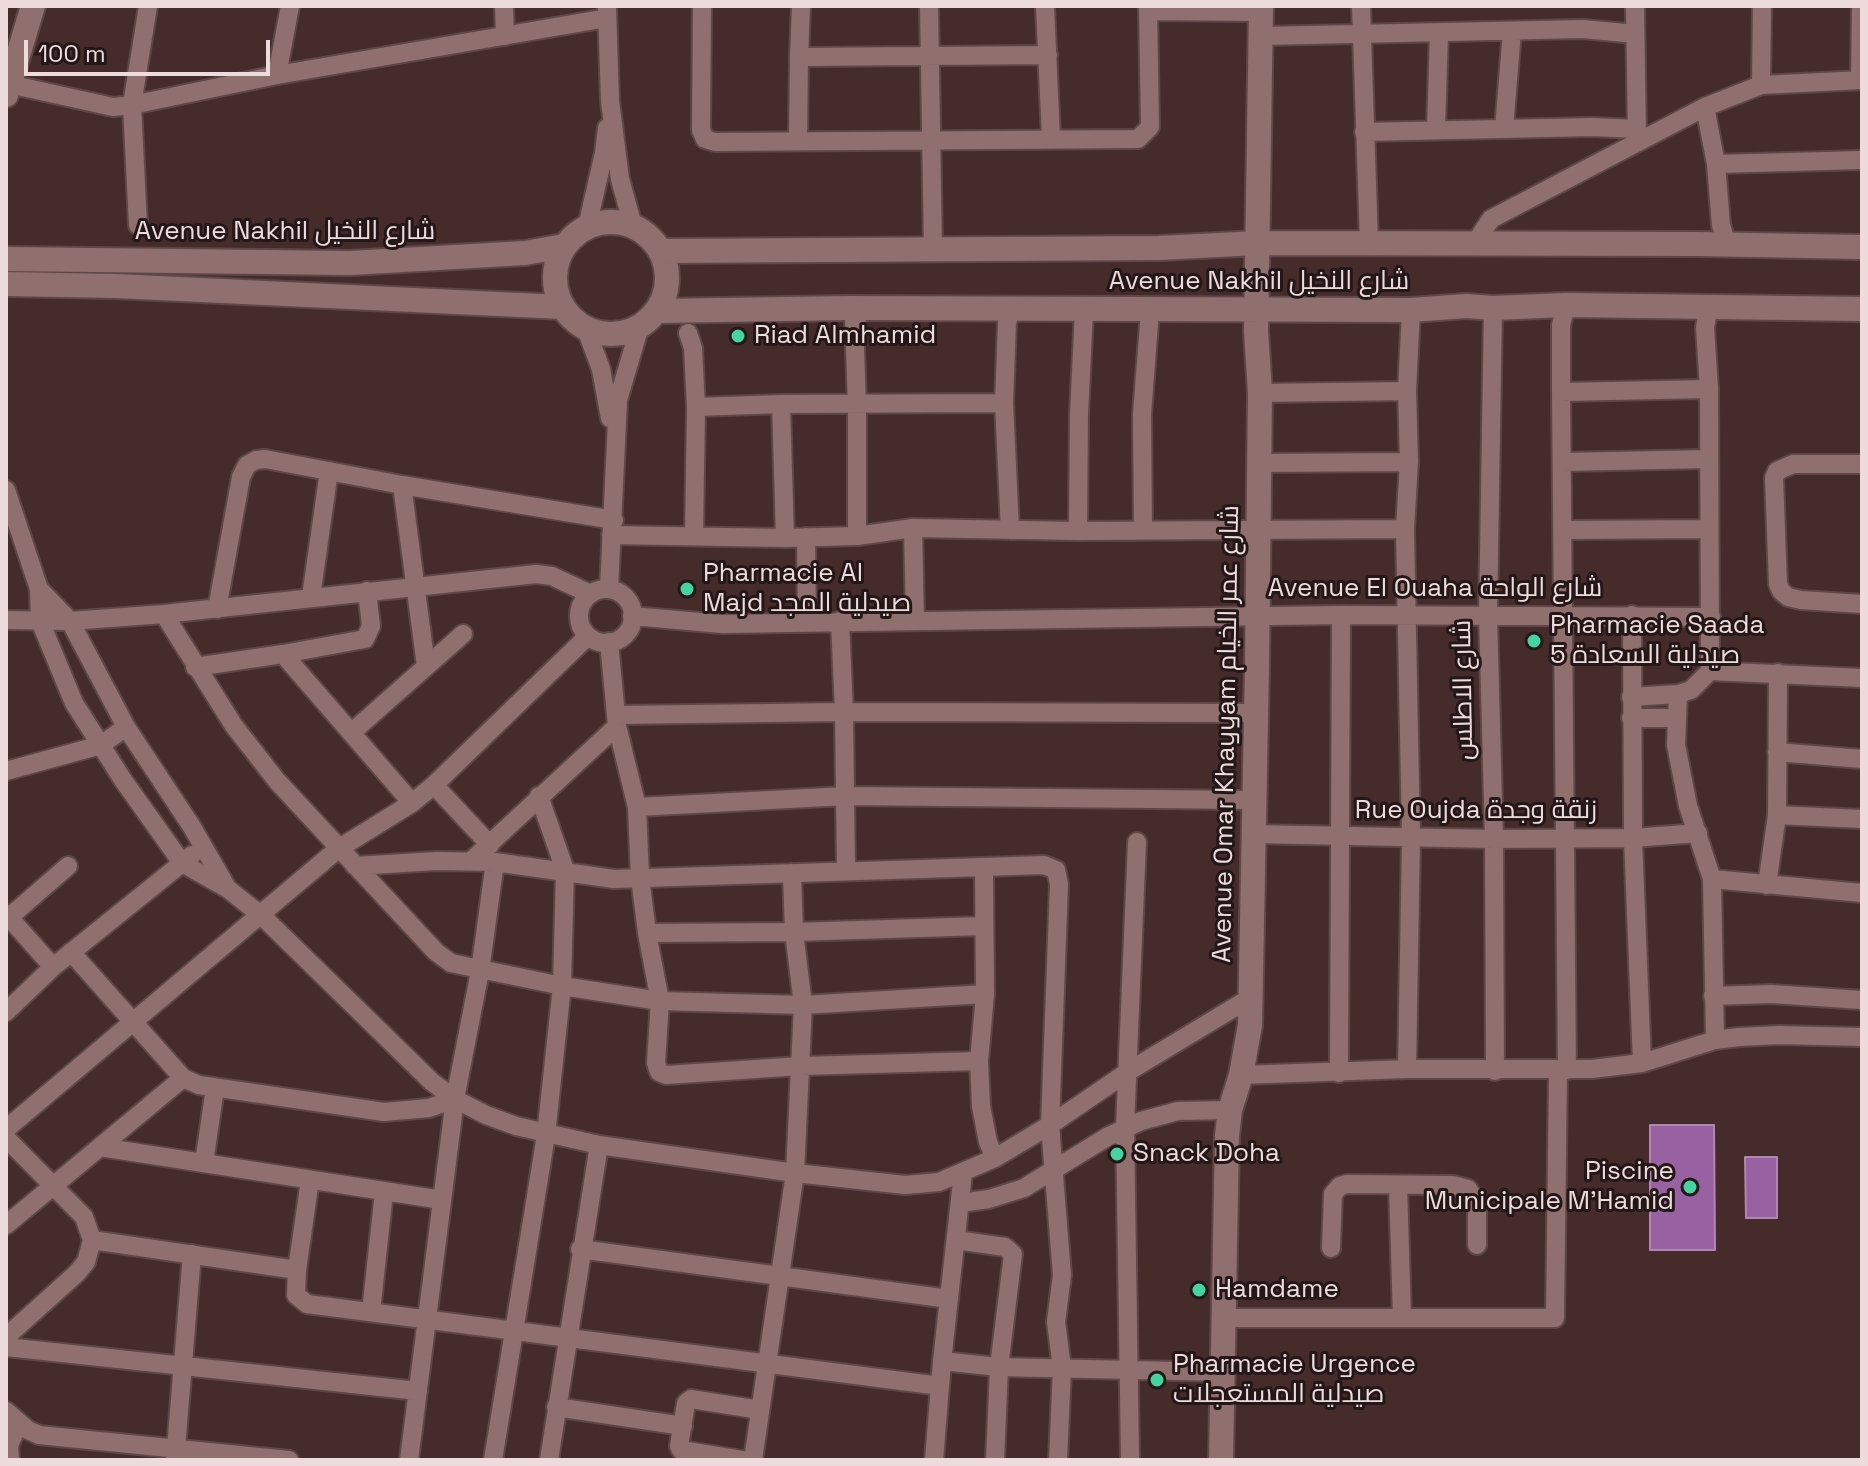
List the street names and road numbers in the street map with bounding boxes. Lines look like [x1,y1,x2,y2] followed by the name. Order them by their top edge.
[135,216,435,248] street label: Avenue Nakhil شارع النخيل
[1109,266,1409,298] street label: Avenue Nakhil شارع النخيل
[1207,505,1247,963] street label: Avenue Omar Khayyam شارع عمر الخيام
[1268,573,1602,605] street label: Avenue El Ouaha شارع الواحة
[1447,619,1481,761] street label: شارع الاطلس
[1355,795,1597,827] street label: Rue Oujda زنقة وجدة

